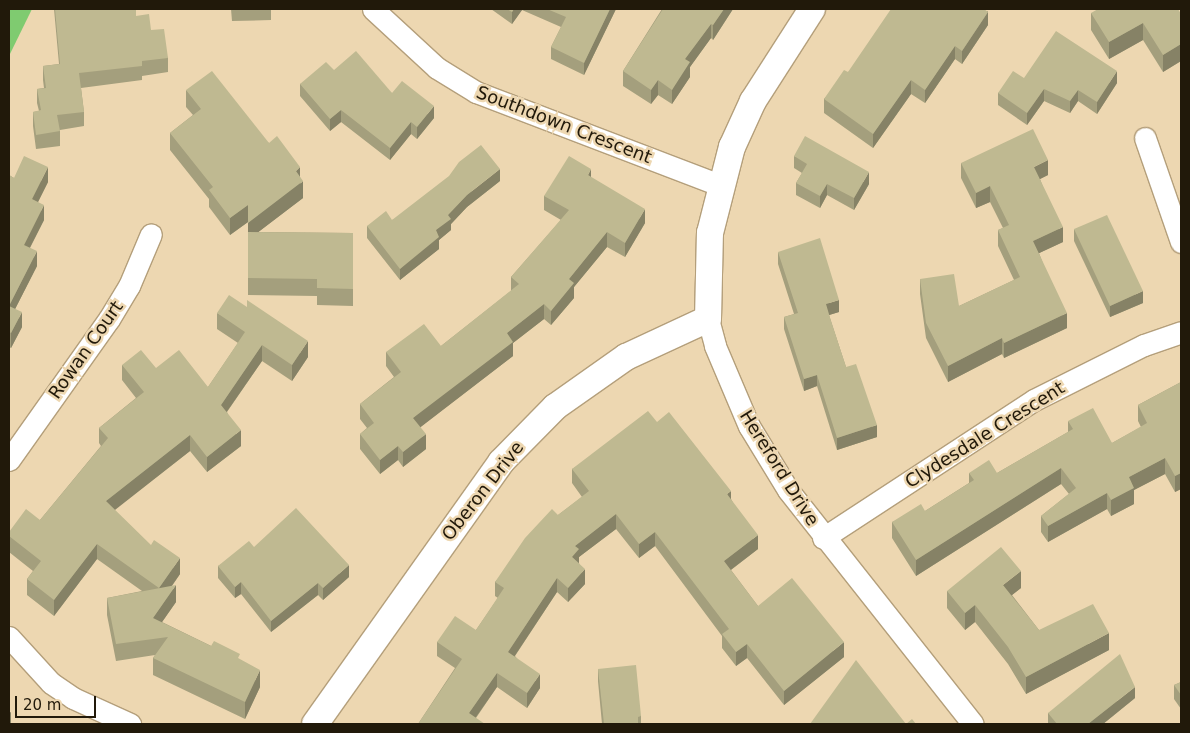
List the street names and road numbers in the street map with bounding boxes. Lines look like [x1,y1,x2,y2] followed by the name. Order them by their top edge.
[473,82,655,168] street label: Southdown Crescent
[44,297,128,403] street label: Rowan Court
[901,377,1069,493] street label: Clydesdale Crescent
[735,406,823,530] street label: Hereford Drive
[438,437,528,545] street label: Oberon Drive

